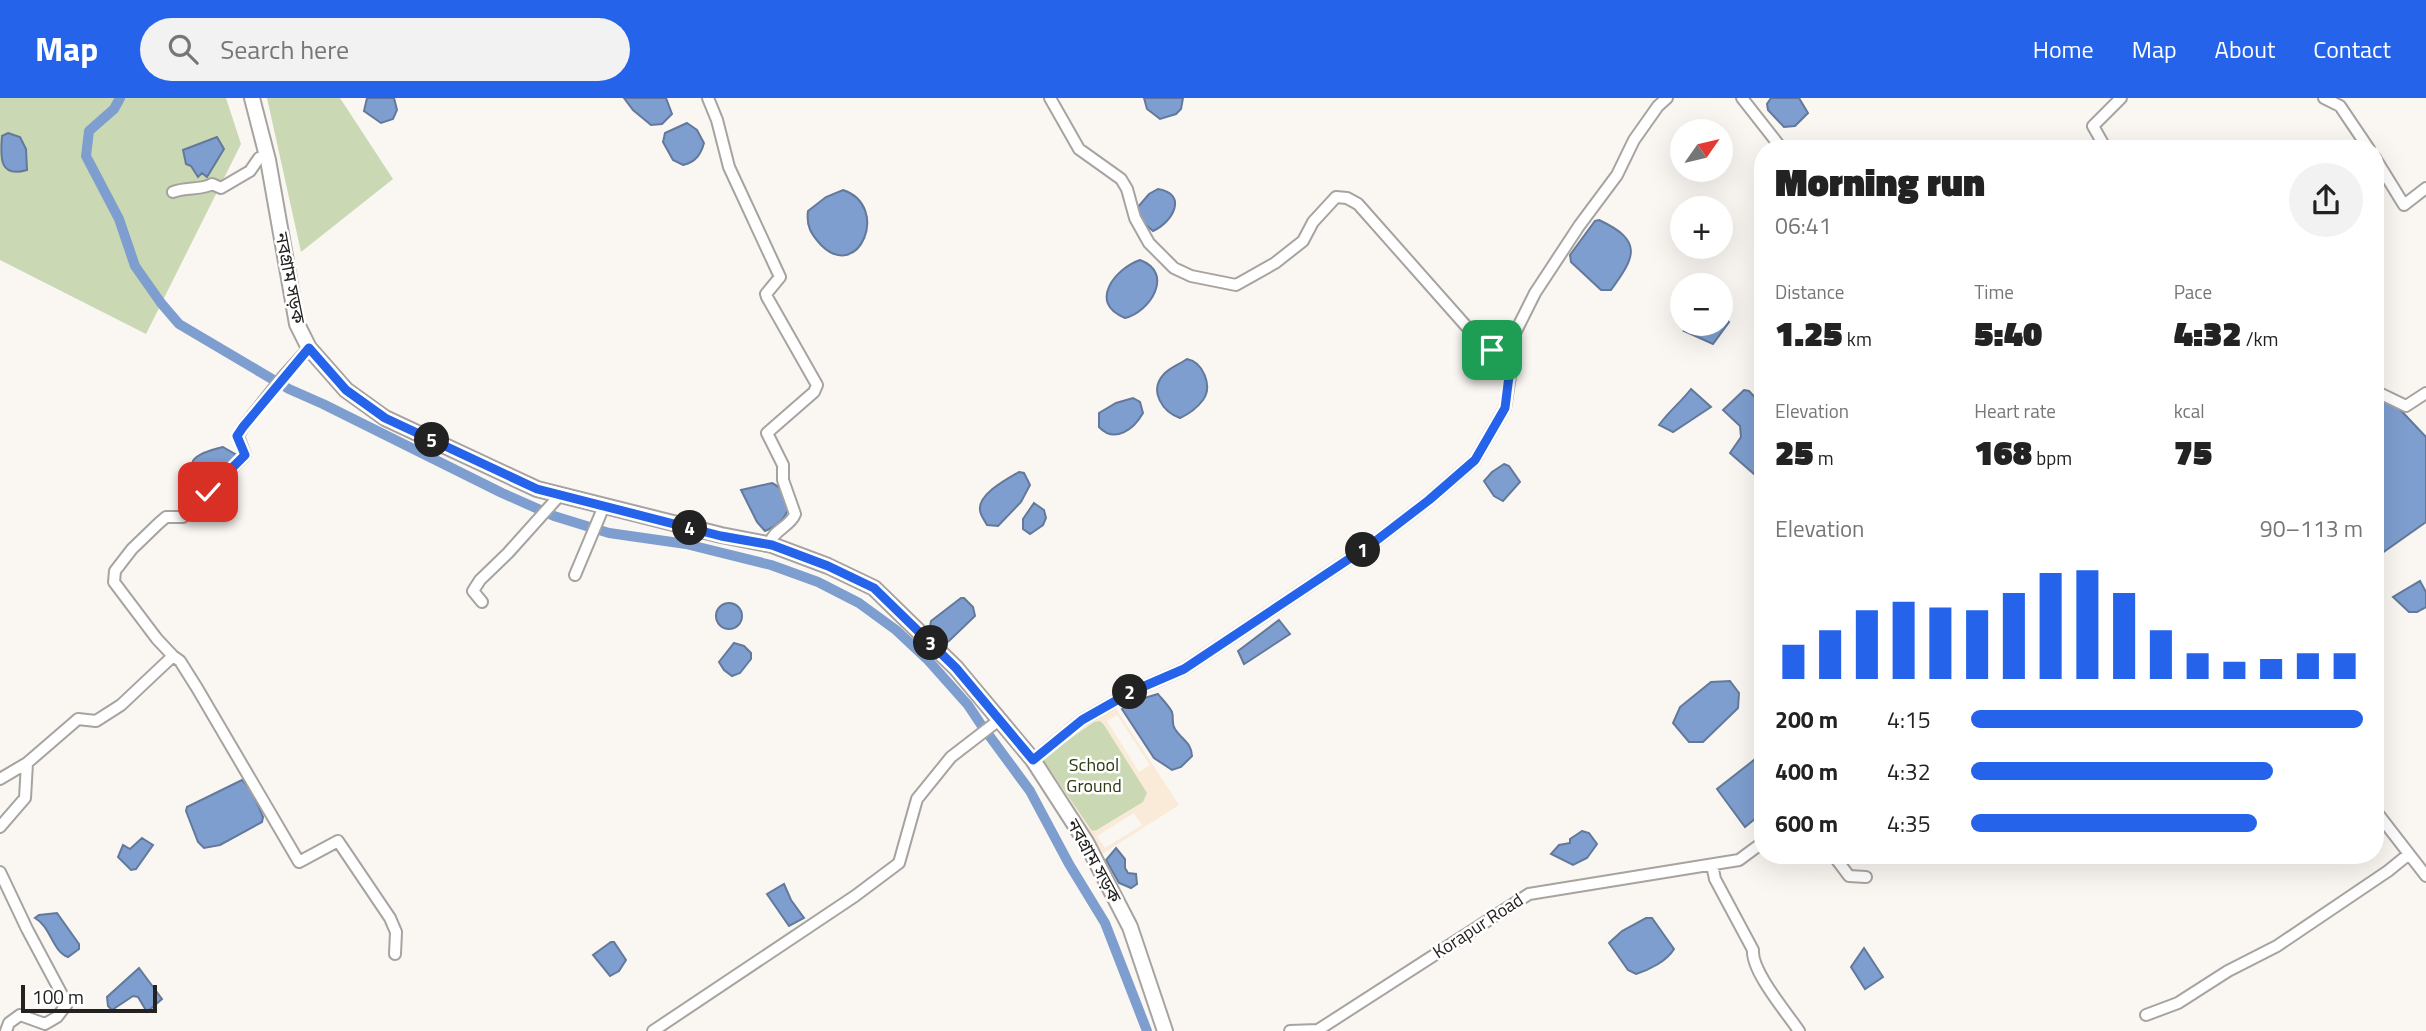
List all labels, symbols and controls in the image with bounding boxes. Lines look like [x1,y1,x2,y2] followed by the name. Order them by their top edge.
[140,18,630,81] search box
[35,24,98,74] text: Map
[164,30,202,68] icon: search
[220,30,349,69] text: Search here
[2033,31,2094,67] text: Home
[2132,31,2177,67] text: Map
[2215,31,2275,67] text: About
[2313,31,2391,67] text: Contact
[1670,119,1732,182] north arrow
[1670,119,1733,336] map controls
[1775,153,1985,211] text: Morning run
[2289,163,2363,237] button: share
[1670,196,1733,259] button: +
[1775,208,1832,243] text: 06:41
[268,229,313,326] street label: নবগ্রাম সড়ক
[1670,273,1733,336] button: −
[1775,277,1844,306] text: Distance
[1974,277,2014,306] text: Time
[2174,277,2212,306] text: Pace
[1775,306,1843,360] text: 1.25
[1974,306,2042,360] text: 5:40
[2174,306,2242,360] text: 4:32
[1462,320,1522,380] pin
[1843,324,1872,353] text: km
[2242,324,2279,353] text: /km
[1473,331,1511,369] icon: arrive
[1775,396,1849,425] text: Elevation
[1974,396,2056,425] text: Heart rate
[2174,396,2205,425] text: kcal
[414,422,450,458] pin: 5
[426,425,437,454] text: 5
[1775,425,1814,479] text: 25
[1974,425,2032,479] text: 168
[2174,425,2212,479] text: 75
[1814,443,1834,472] text: m
[2032,443,2072,472] text: bpm
[178,462,238,522] pin
[189,473,227,511] icon: check
[672,510,708,546] pin: 4
[1775,511,1864,546] text: Elevation
[2260,511,2363,546] text: 90–113 m
[684,513,695,542] text: 4
[1346,532,1380,568] pin: 1
[1357,535,1368,564] text: 1
[914,626,948,660] pin: 3
[925,628,936,657] text: 3
[1112,674,1148,710] pin: 2
[1124,677,1135,706] text: 2
[1775,702,1838,737] text: 200 m
[1887,702,1931,737] text: 4:15
[1066,751,1122,799] park label: School Ground
[1775,754,1838,789] text: 400 m
[1887,754,1931,789] text: 4:32
[1775,806,1838,841] text: 600 m
[1887,806,1931,841] text: 4:35
[1060,813,1129,908] street label: নবগ্রাম সড়ক
[1427,886,1528,965] street label: Korapur Road
[21,982,158,1014] scale bar
[32,982,84,1011] text: 100 m

